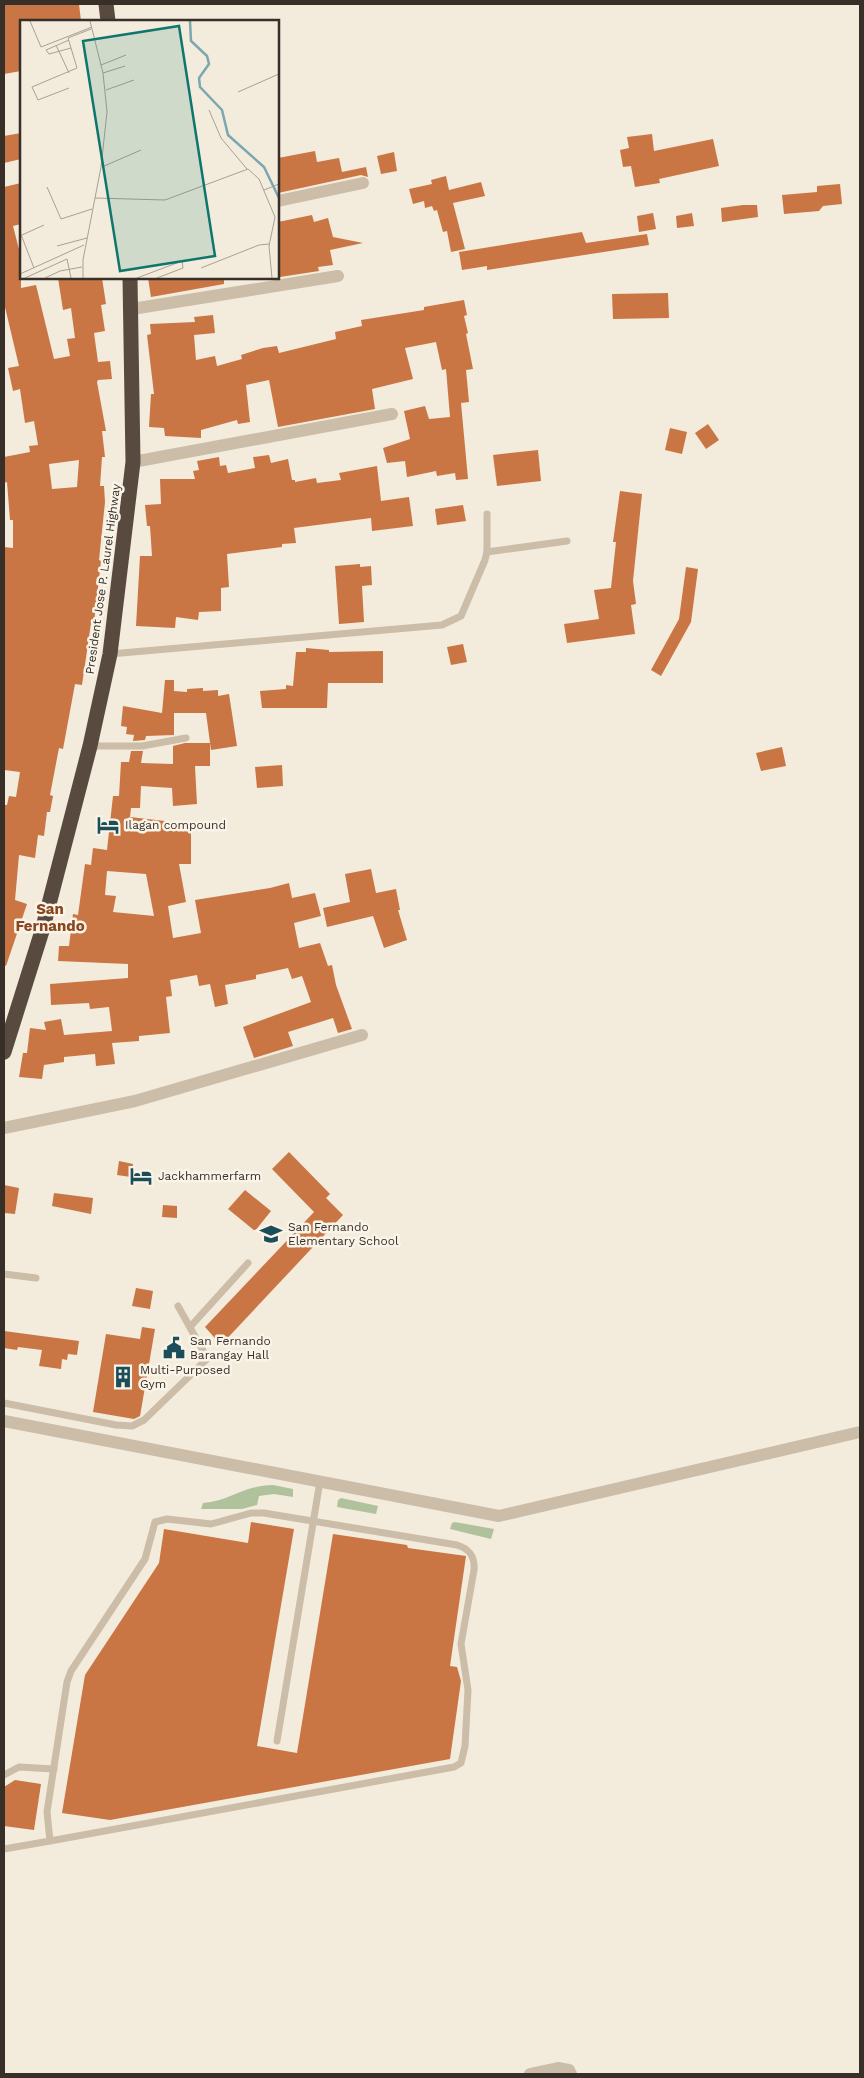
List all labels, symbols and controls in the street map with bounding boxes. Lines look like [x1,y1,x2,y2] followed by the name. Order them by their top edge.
[20,20,279,279] inset map
[83,482,123,675] street label: President Jose P. Laurel Highway
[95,812,121,838] hotel icon: Ilagan compound
[125,818,226,832] place label: Ilagan compound
[15,900,85,935] district label: San Fernando
[128,1163,154,1189] hotel icon: Jackhammerfarm
[158,1169,261,1183] place label: Jackhammerfarm
[288,1220,399,1248] place label: San Fernando Elementary School
[258,1221,284,1247] school or university icon: San Fernando Elementary School
[190,1334,271,1362] place label: San Fernando Barangay Hall
[161,1335,187,1361] public building icon: San Fernando Barangay Hall
[140,1363,230,1391] place label: Multi-Purposed Gym
[110,1364,136,1390] building icon: Multi-Purposed Gym

